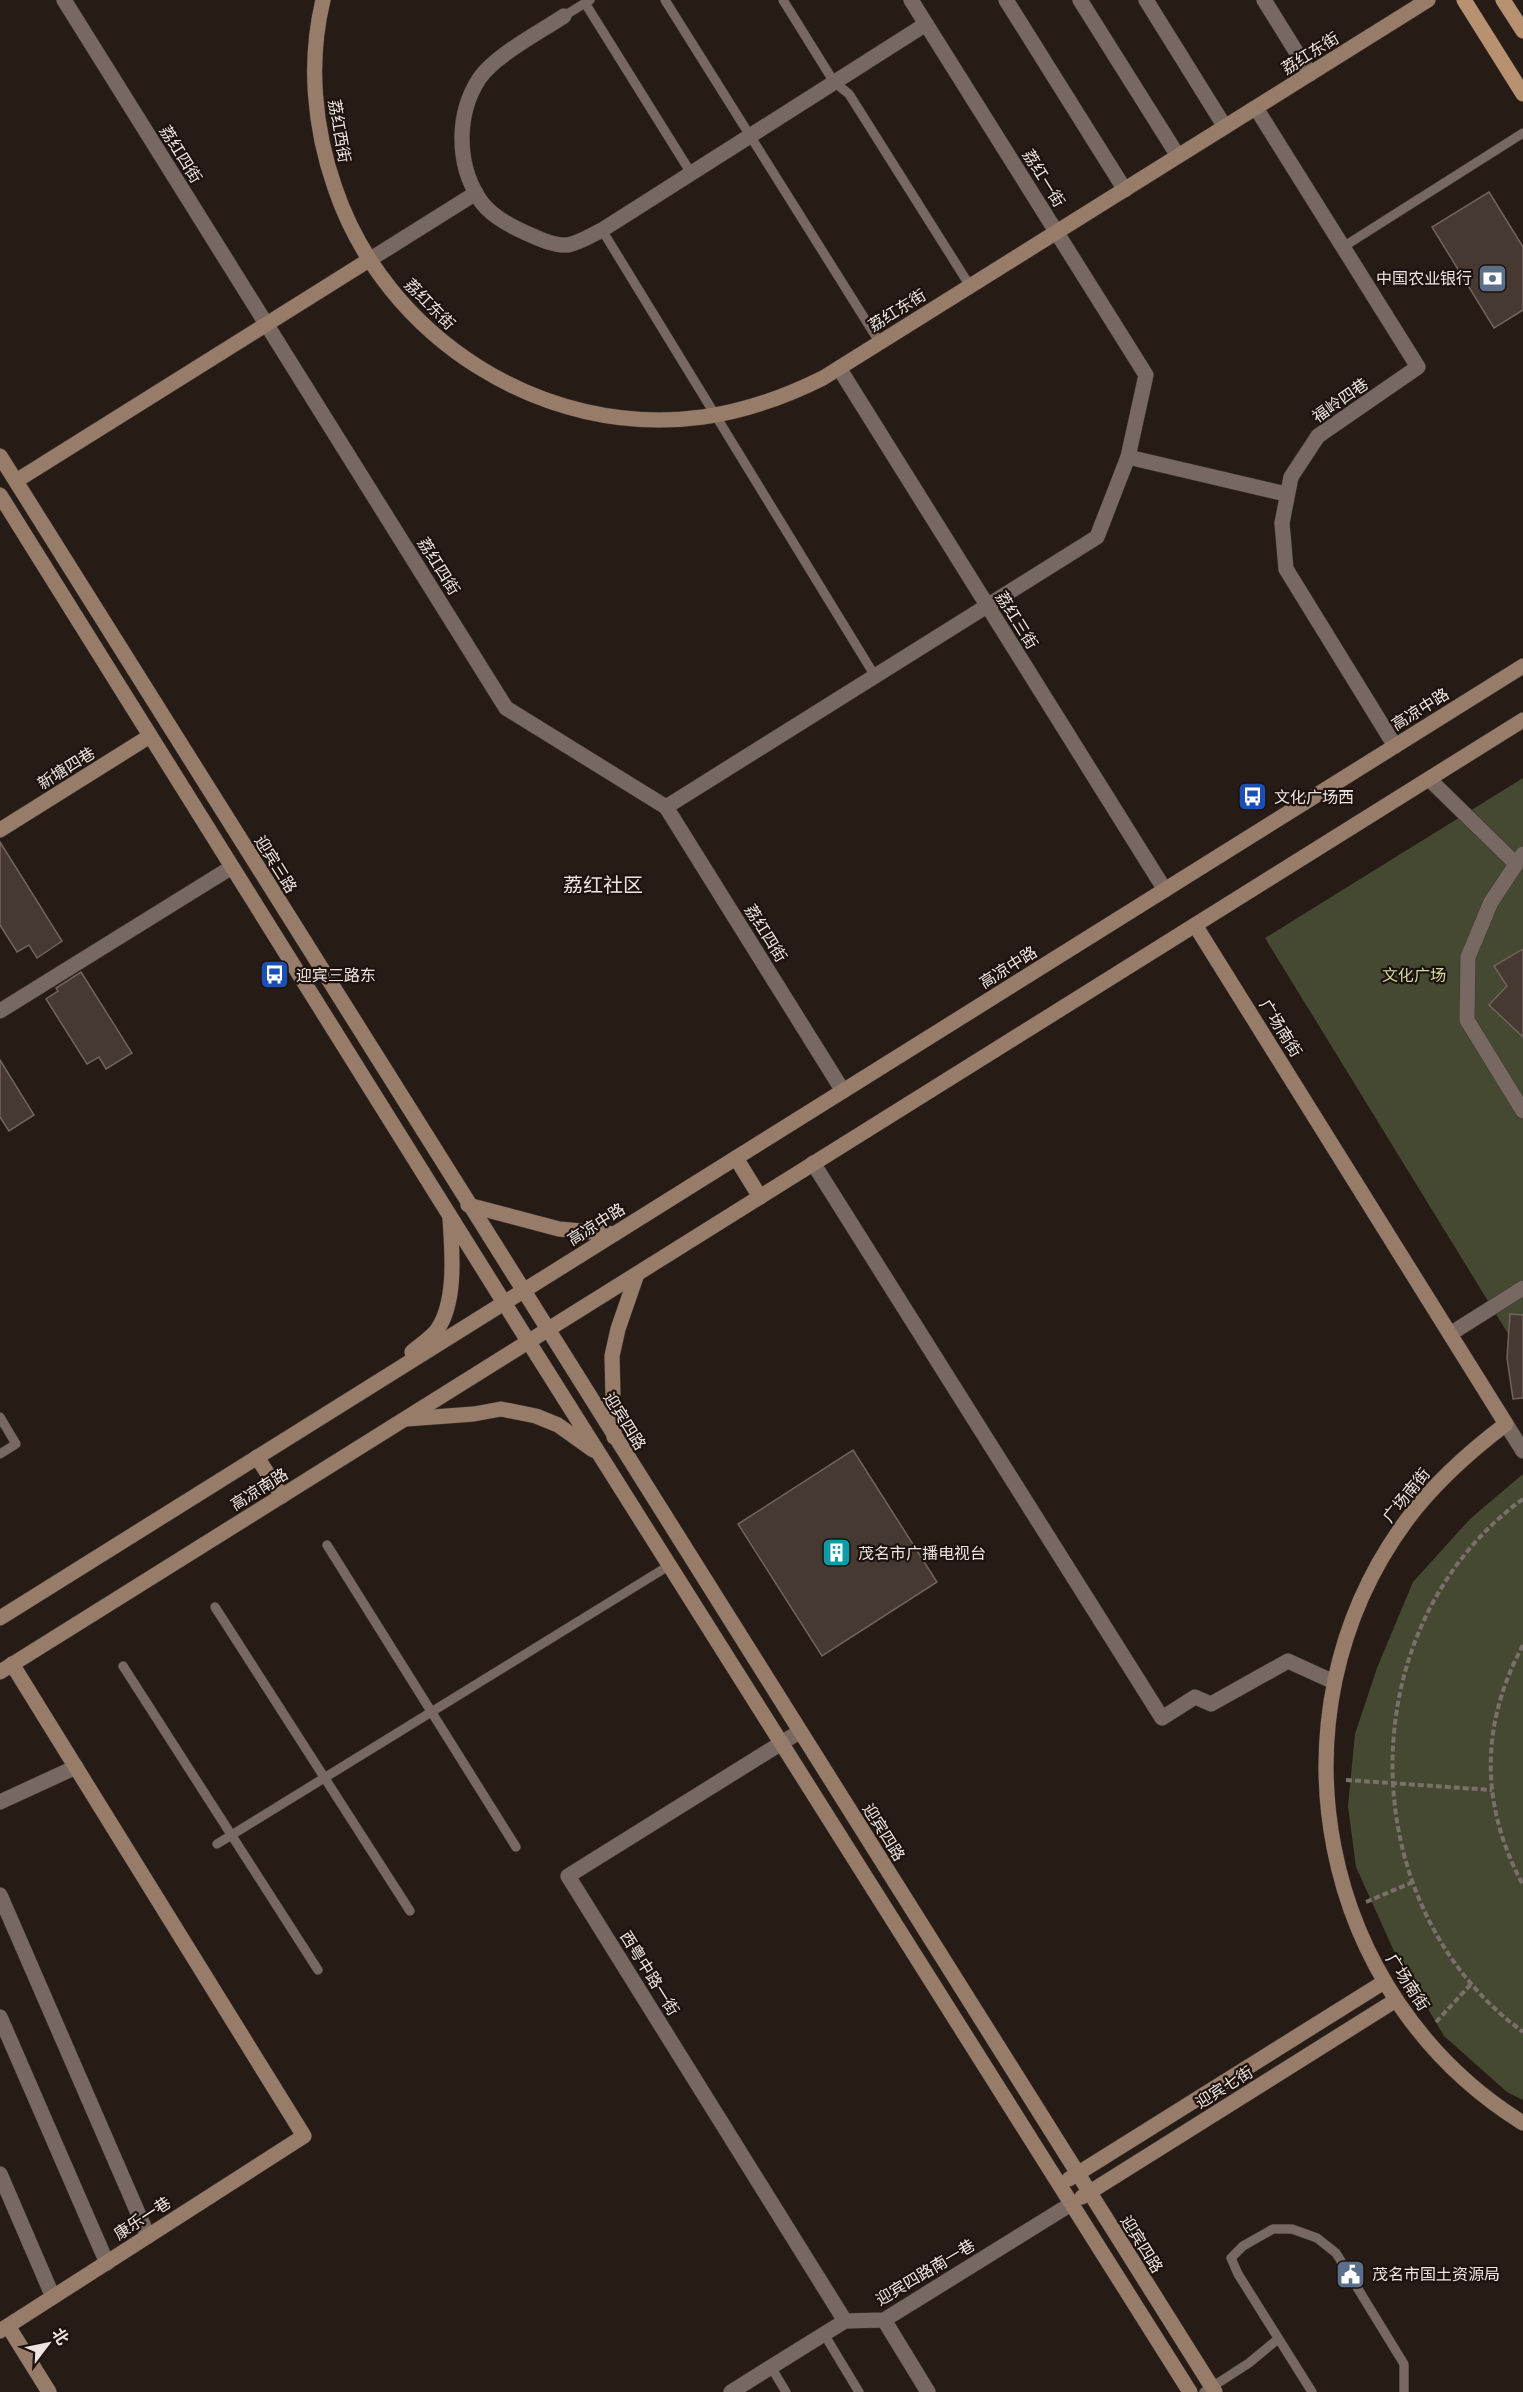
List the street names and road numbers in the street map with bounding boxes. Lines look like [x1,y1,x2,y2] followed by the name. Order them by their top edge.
[1278,28,1342,78] street label: 荔红东街
[326,98,355,164] street label: 荔红西街
[156,122,206,186] street label: 荔红四街
[1019,146,1069,210] street label: 荔红一街
[401,274,460,333] street label: 荔红东街
[865,285,929,335] street label: 荔红东街
[1308,373,1371,426] street label: 福岭四巷
[414,534,464,598] street label: 荔红四街
[992,588,1042,652] street label: 荔红三街
[1388,684,1452,734] street label: 高凉中路
[34,743,98,793] street label: 新塘四巷
[251,832,301,896] street label: 迎宾三路
[741,901,791,965] street label: 荔红四街
[976,942,1040,992] street label: 高凉中路
[1256,996,1306,1060] street label: 广场南街
[564,1199,628,1249] street label: 高凉中路
[600,1389,650,1453] street label: 迎宾四路
[227,1464,291,1514] street label: 高凉南路
[1378,1464,1433,1526] street label: 广场南街
[859,1800,909,1864] street label: 迎宾四路
[617,1927,684,2018] street label: 西粤中路一街
[1383,1950,1434,2014] street label: 广场南街
[1192,2062,1256,2112] street label: 迎宾七街
[110,2192,174,2243] street label: 康乐一巷
[1117,2212,1167,2276] street label: 迎宾四路
[872,2235,978,2309] street label: 迎宾四路南一巷

